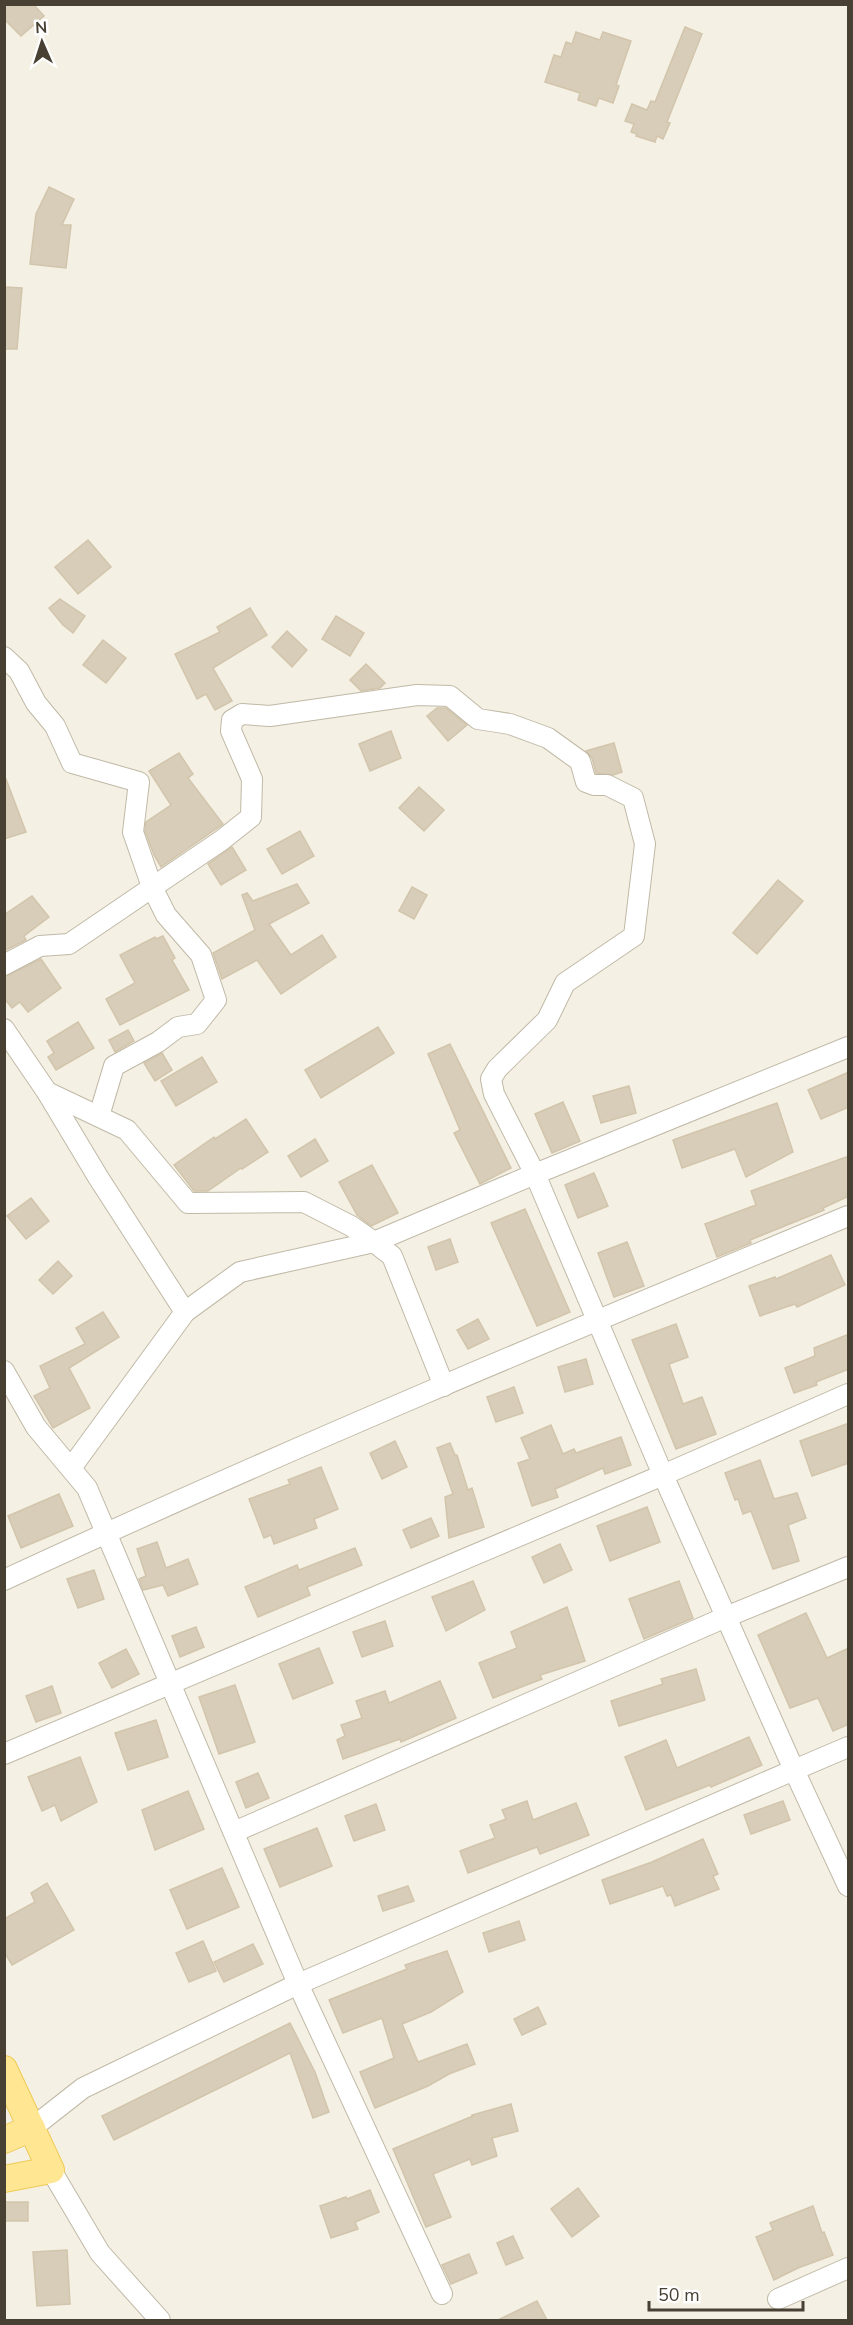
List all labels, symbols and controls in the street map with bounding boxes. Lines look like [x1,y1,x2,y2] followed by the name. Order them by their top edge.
[12,12,72,72] north arrow
[35,17,48,39] text: N
[649,2274,804,2312] scale bar
[658,2283,700,2307] text: 50 m

